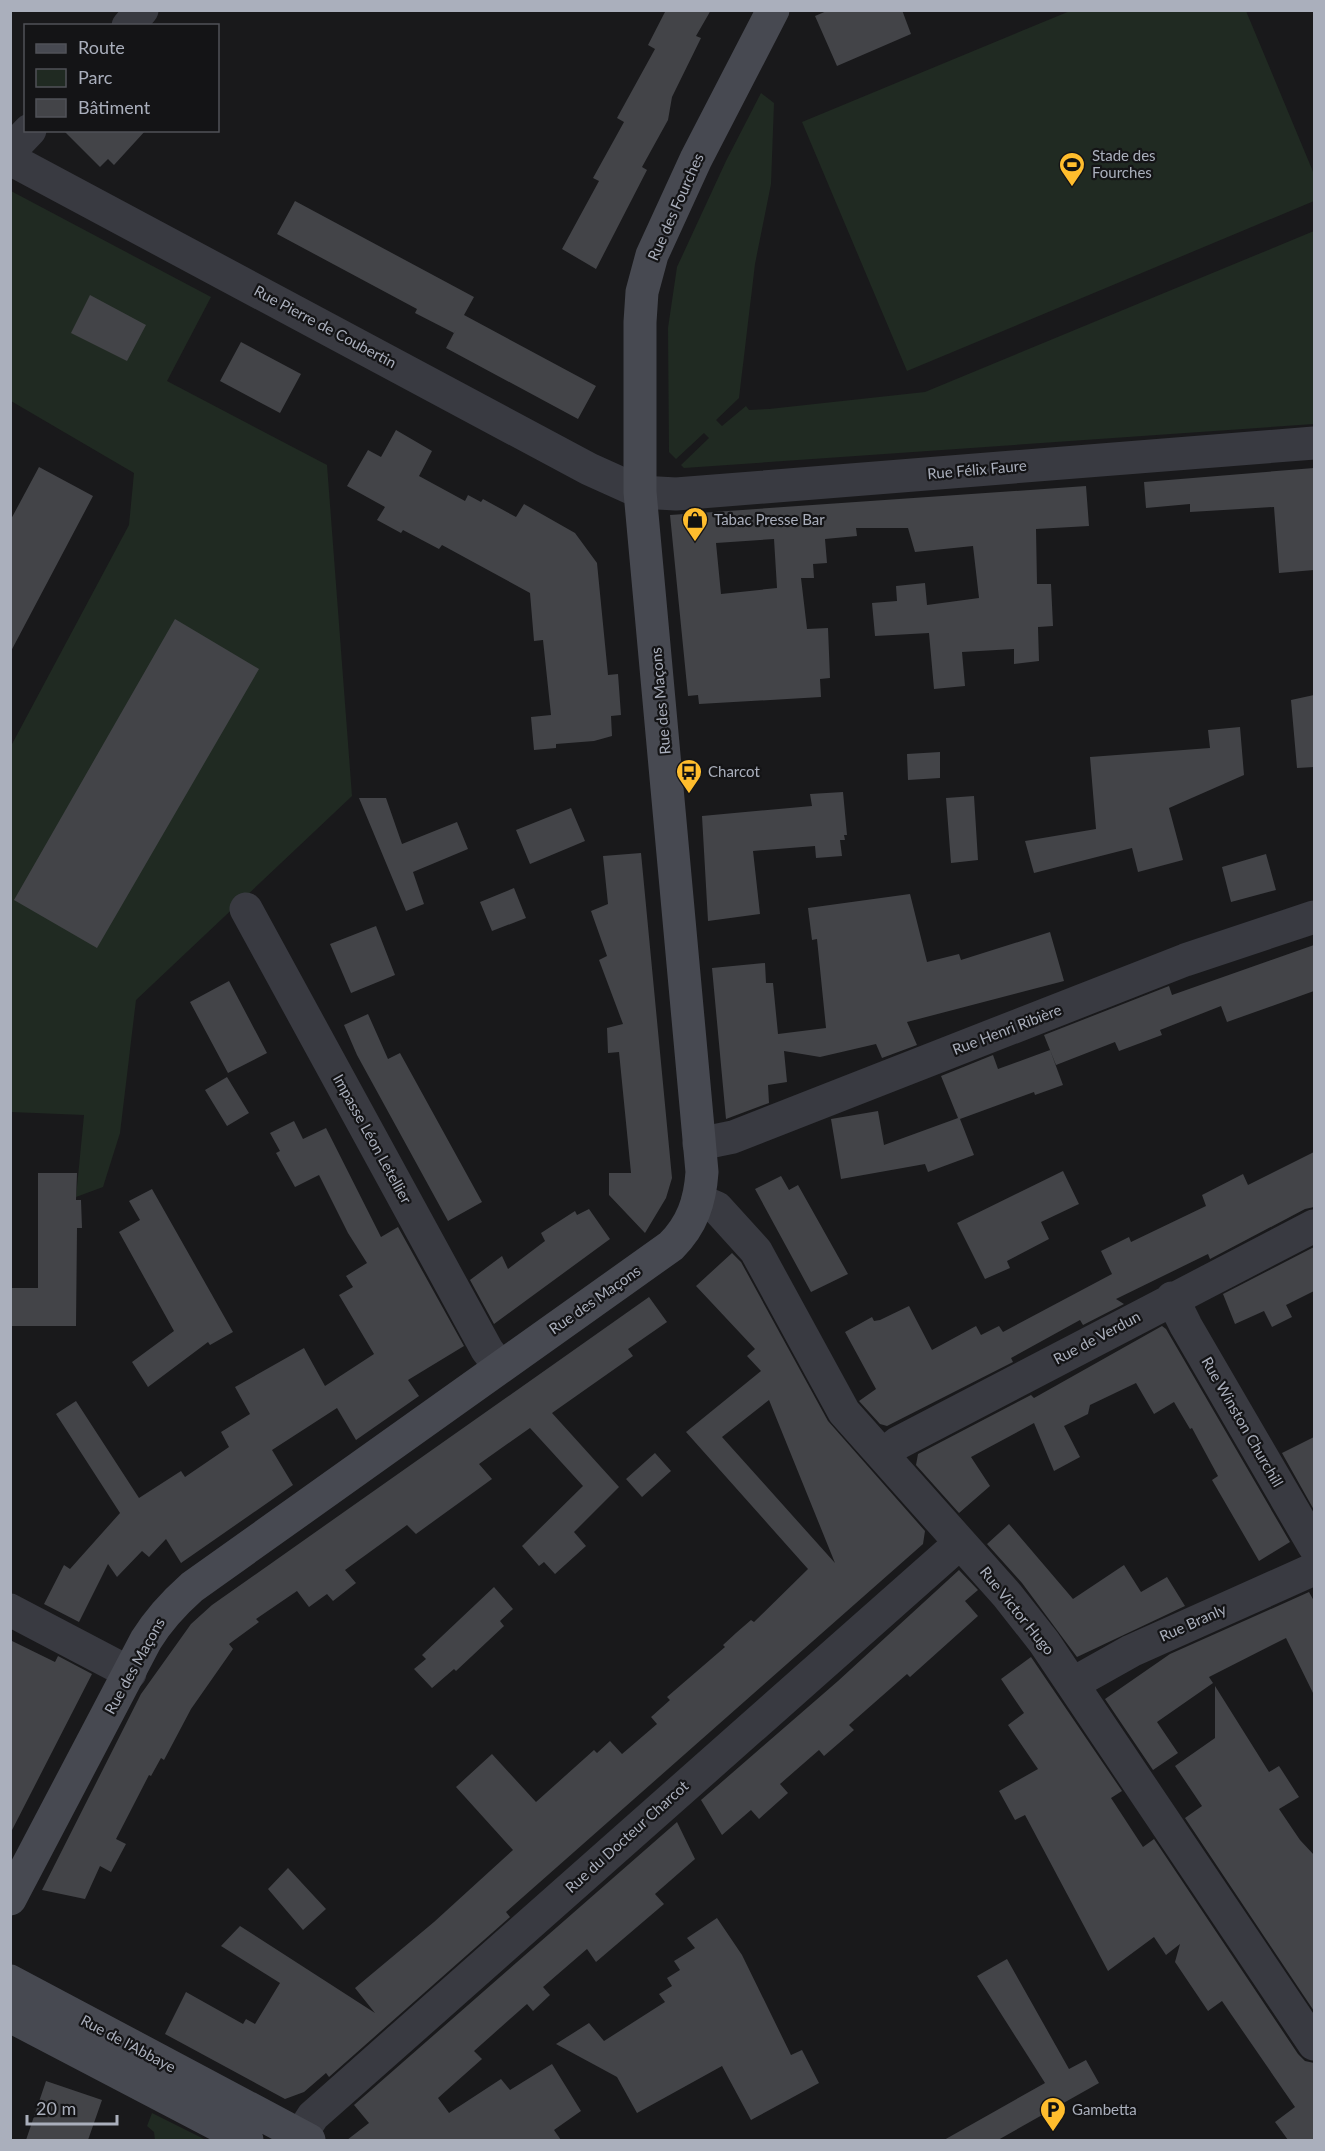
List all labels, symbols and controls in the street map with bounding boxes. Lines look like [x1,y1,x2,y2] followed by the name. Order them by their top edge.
[24,24,219,132] legend
[78,36,125,58] text: Route
[78,66,113,88] text: Parc
[78,96,151,118] text: Bâtiment
[1092,146,1156,181] place label: Stade des Fourches
[643,150,707,263] street label: Rue des Fourches
[1057,150,1087,188] sports icon: Stade des Fourches
[251,281,400,371] street label: Rue Pierre de Coubertin
[926,456,1027,482] street label: Rue Félix Faure
[680,505,710,543] shop icon: Tabac Presse Bar
[714,510,825,528] place label: Tabac Presse Bar
[646,647,674,755] street label: Rue des Maçons
[674,757,704,795] bus stop icon: Charcot
[708,762,760,780] place label: Charcot
[949,1000,1064,1058] street label: Rue Henri Ribière
[330,1071,416,1207] street label: Impasse Léon Letellier
[545,1261,644,1337] street label: Rue des Maçons
[1050,1307,1143,1368] street label: Rue de Verdun
[1198,1353,1287,1490] street label: Rue Winston Churchill
[977,1563,1059,1658] street label: Rue Victor Hugo
[1156,1599,1229,1645] street label: Rue Branly
[100,1614,168,1717] street label: Rue des Maçons
[561,1776,692,1896] street label: Rue du Docteur Charcot
[78,2011,179,2076] street label: Rue de l'Abbaye
[27,2088,117,2126] scale bar
[1038,2095,1068,2133] parking icon: Gambetta
[36,2097,76,2119] text: 20 m
[1072,2100,1137,2118] place label: Gambetta

